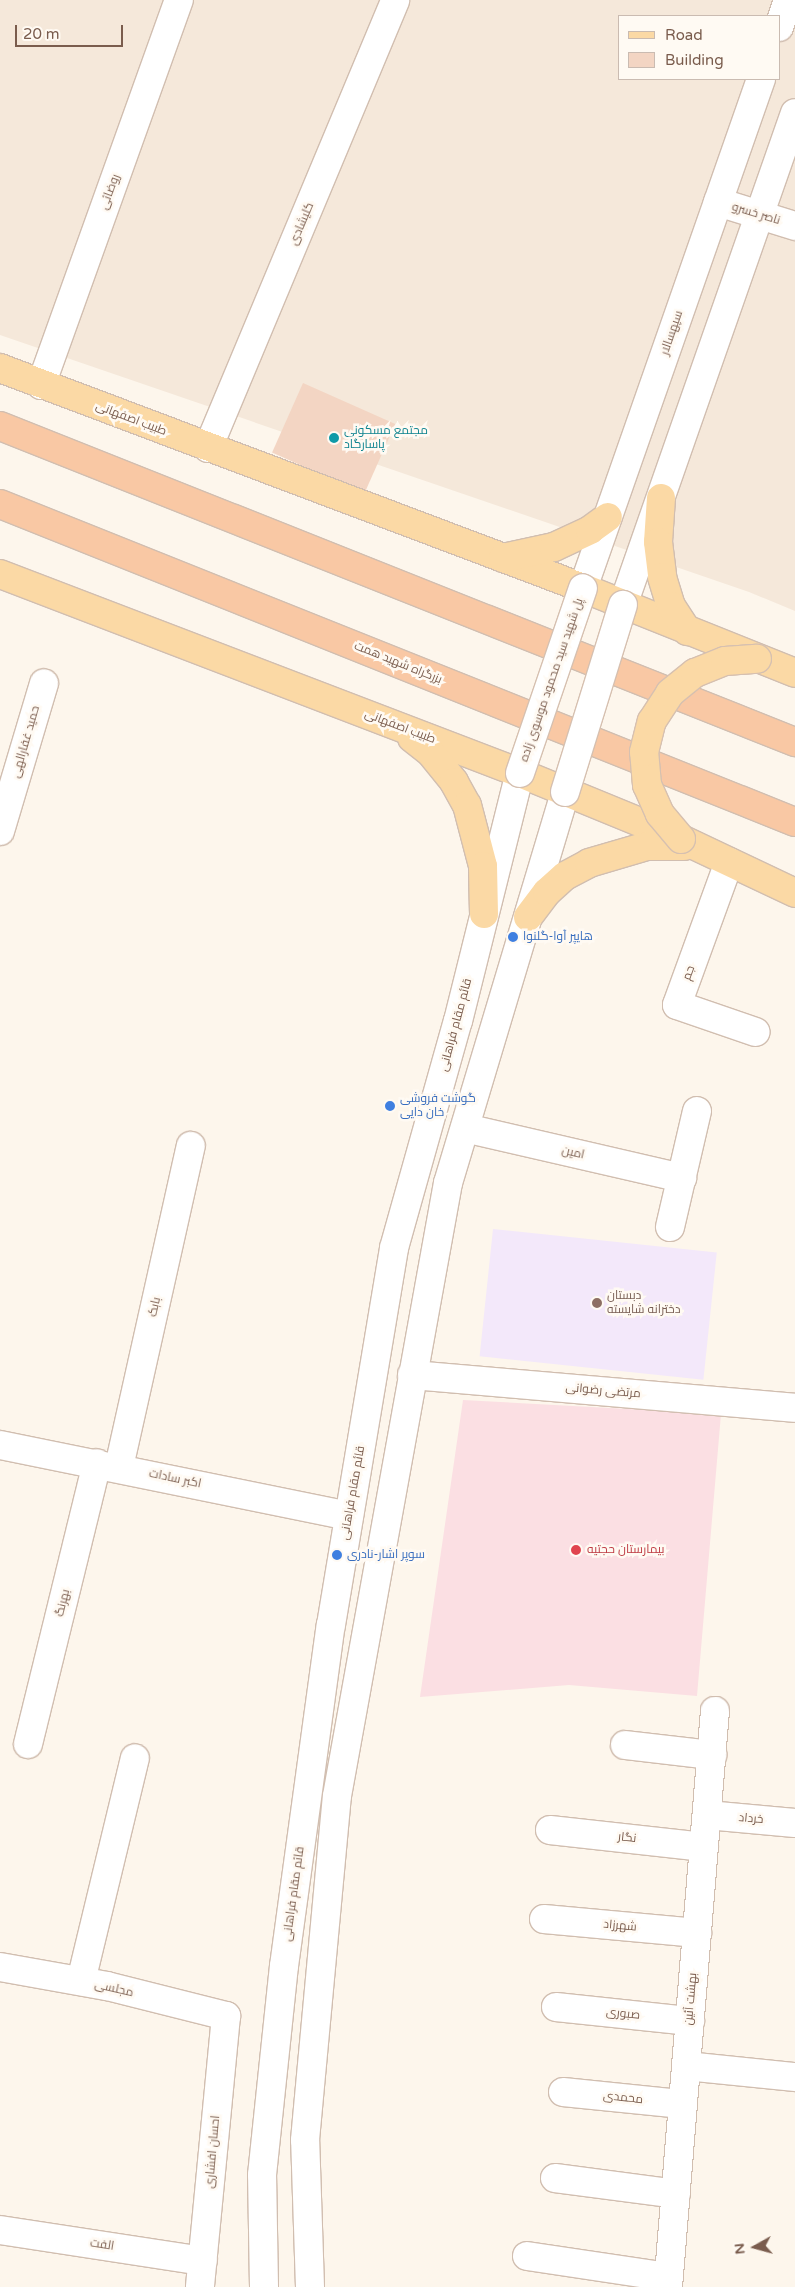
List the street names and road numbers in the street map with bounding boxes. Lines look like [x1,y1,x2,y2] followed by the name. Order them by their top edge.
[97,172,123,212] street label: روضائی
[287,200,317,248] street label: کلیشادی
[730,200,782,228] street label: ناصر خسرو
[658,309,686,357] street label: سپهسالار
[93,399,169,439] street label: طبیب اصفهانی
[517,596,587,764] street label: پل شهید سید محمود موسوی زاده
[352,639,444,687] street label: بزرگراه شهید همت
[9,704,43,780] street label: حمید غفارالهی
[362,707,438,747] street label: طبیب اصفهانی
[680,964,698,982] street label: جم
[437,977,475,1073] street label: قائم مقام فراهانی
[560,1143,586,1163] street label: امین
[146,1296,164,1318] street label: بابک
[565,1381,641,1401] street label: مرتضی رضوانی
[338,1445,368,1541] street label: قائم مقام فراهانی
[148,1466,202,1492] street label: اکبر سادات
[53,1588,73,1618] street label: بهرنگ
[738,1811,764,1827] street label: خرداد
[617,1830,637,1846] street label: نگار
[280,1846,308,1942] street label: قائم مقام فراهانی
[603,1917,637,1935] street label: شهرزاد
[682,1972,700,2026] street label: بهشت آئین
[93,1978,135,2000] street label: مجلسی
[605,2005,641,2023] street label: صبوری
[602,2089,644,2107] street label: محمدی
[203,2115,223,2189] street label: احسان افشاری
[89,2236,115,2254] street label: الفت

